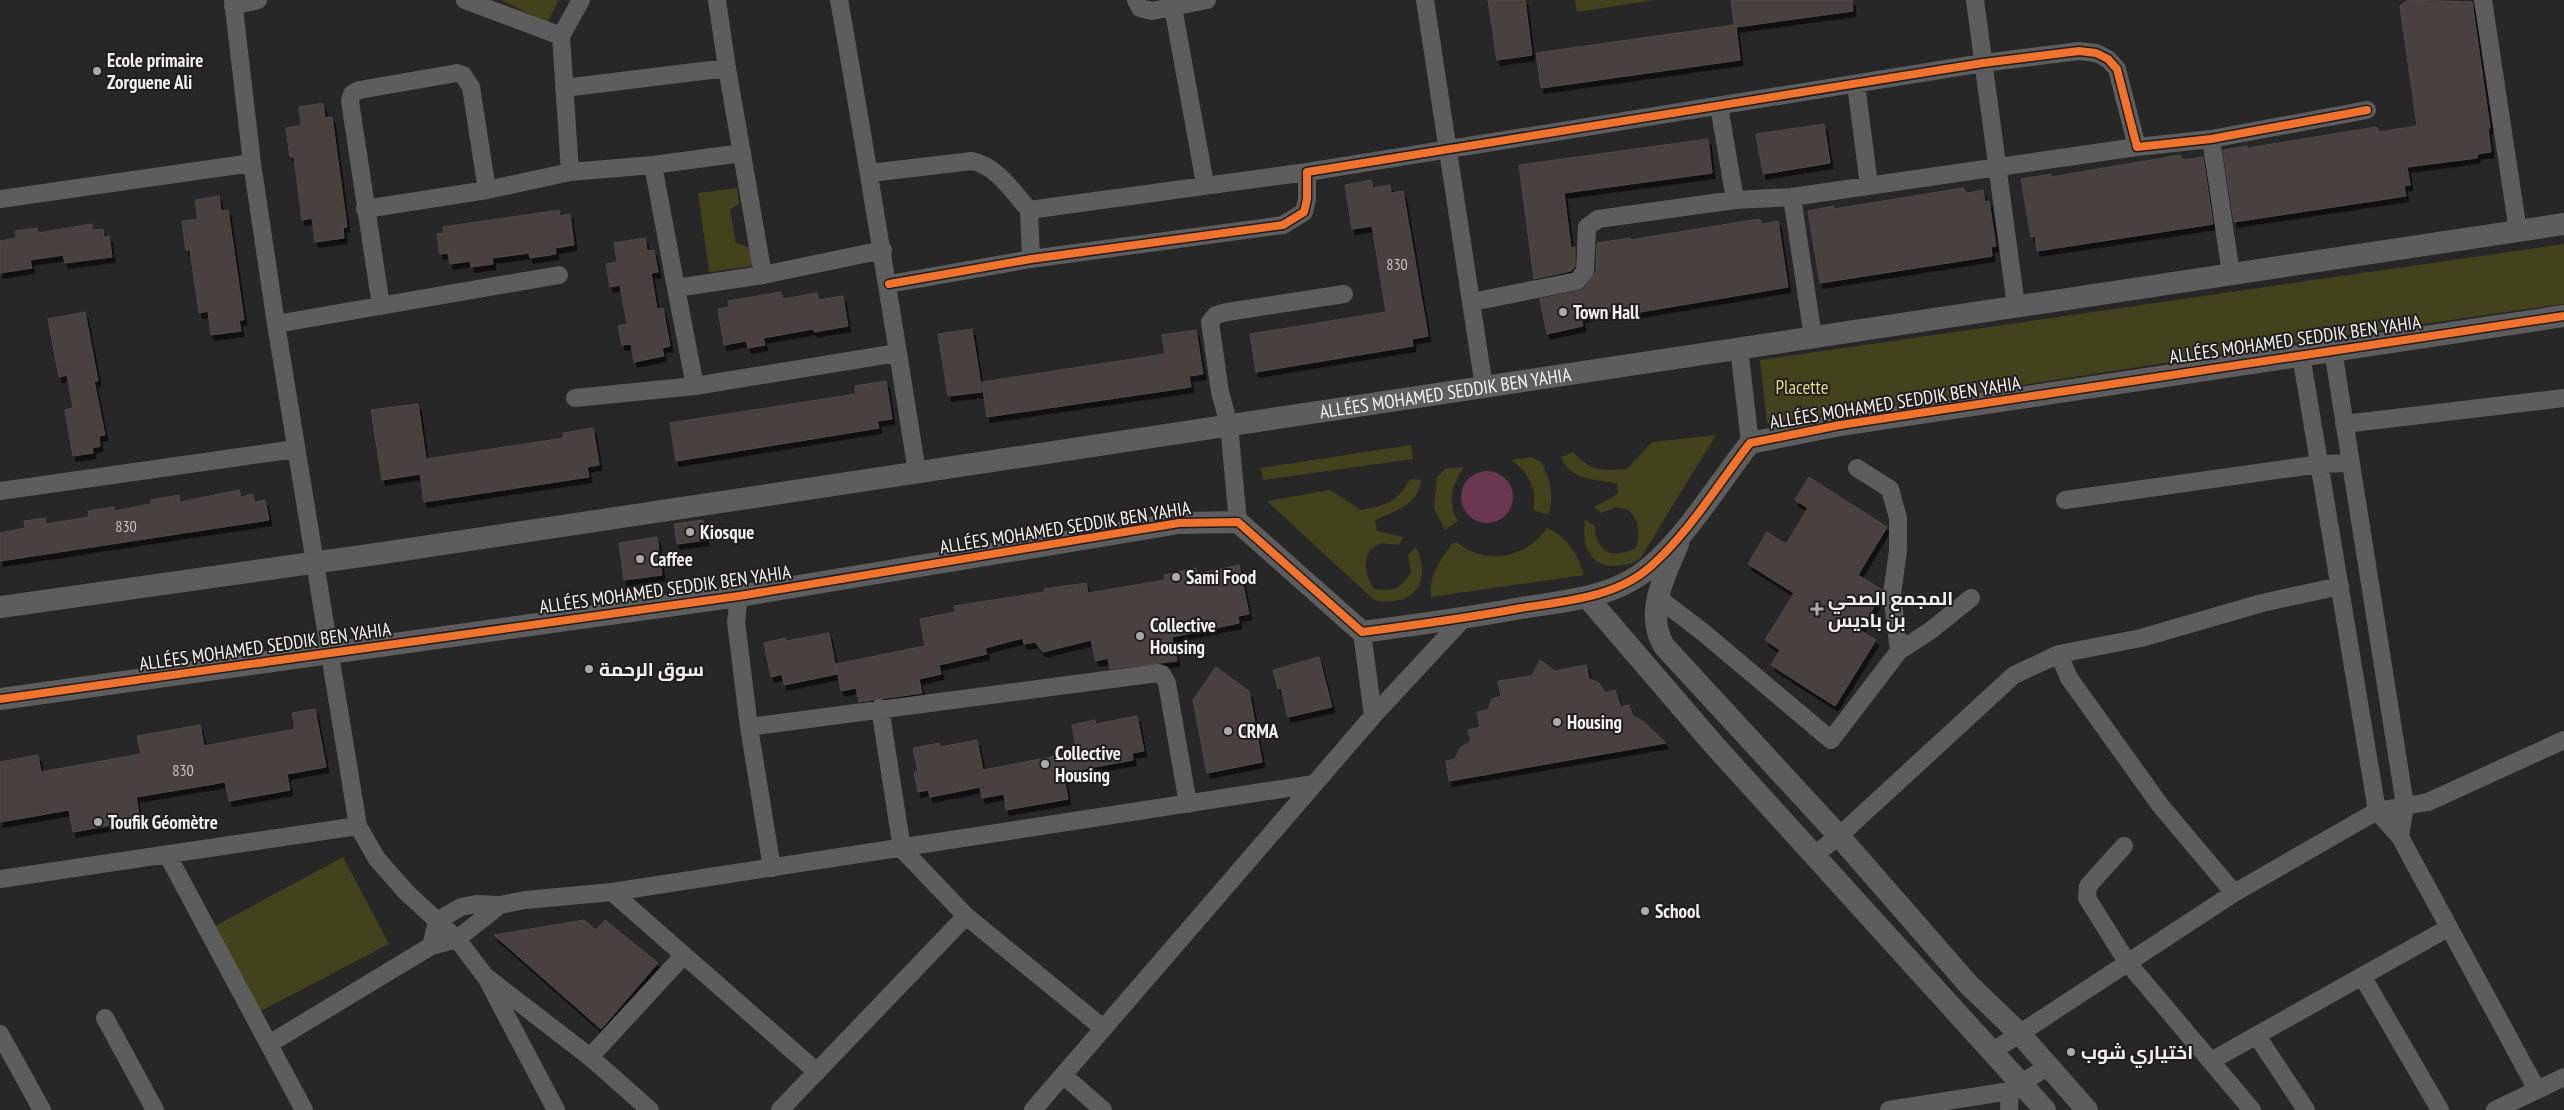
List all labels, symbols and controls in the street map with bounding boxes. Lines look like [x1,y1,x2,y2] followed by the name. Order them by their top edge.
[107,48,203,94] place label: Ecole primaire Zorguene Ali
[91,65,103,77] marker: Ecole primaire Zorguene Ali
[1386,254,1408,274] house number: 830
[1573,300,1640,324] place label: Town Hall
[1557,306,1569,318] marker: Town Hall
[2168,309,2422,369] street label: ALLÉES MOHAMED SEDDIK BEN YAHIA
[1318,362,1573,424] street label: ALLÉES MOHAMED SEDDIK BEN YAHIA
[1768,370,2022,434] street label: ALLÉES MOHAMED SEDDIK BEN YAHIA
[1775,375,1829,399] park label: Placette
[938,495,1192,559] street label: ALLÉES MOHAMED SEDDIK BEN YAHIA
[115,516,137,536] house number: 830
[700,520,754,544] place label: Kiosque
[684,526,696,538] marker: Kiosque
[650,547,693,571] place label: Caffee
[634,553,646,565] marker: Caffee
[538,559,792,619] street label: ALLÉES MOHAMED SEDDIK BEN YAHIA
[1186,565,1256,589] place label: Sami Food
[1170,571,1182,583] marker: Sami Food
[1828,586,1953,632] place label: المجمع الصحي بن باديس
[1810,602,1824,616] marker: المجمع الصحي بن باديس
[1150,613,1216,659] place label: Collective Housing
[138,616,392,676] street label: ALLÉES MOHAMED SEDDIK BEN YAHIA
[1134,630,1146,642] marker: Collective Housing
[599,657,704,681] place label: سوق الرحمة
[583,663,595,675] marker: سوق الرحمة
[1567,710,1622,734] place label: Housing
[1551,716,1563,728] marker: Housing
[1238,719,1279,743] place label: CRMA
[1222,725,1234,737] marker: CRMA
[1055,741,1121,787] place label: ِCollective Housing
[1039,758,1051,770] marker: ِCollective Housing
[172,760,194,780] house number: 830
[108,810,218,834] place label: Toufik Géomètre
[92,816,104,828] marker: Toufik Géomètre
[1655,899,1700,923] place label: School
[1639,905,1651,917] marker: School
[2081,1040,2193,1068] place label: اختياري شوب
[2065,1046,2077,1058] marker: اختياري شوب

